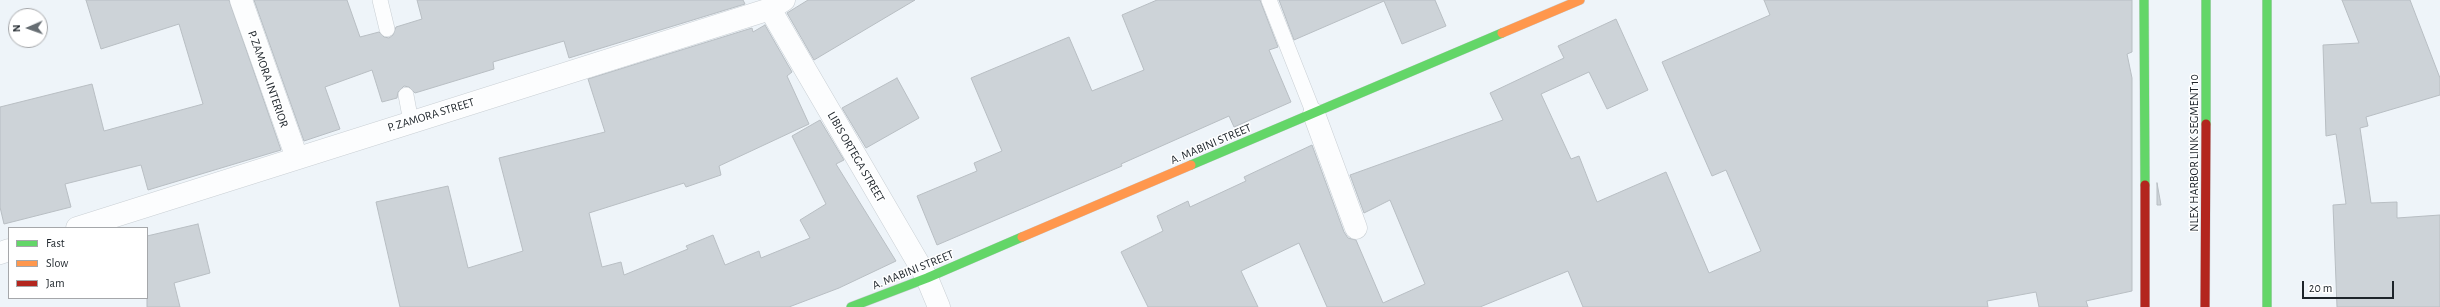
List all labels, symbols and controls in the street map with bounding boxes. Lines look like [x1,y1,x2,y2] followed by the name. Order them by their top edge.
[8,8,48,48] north arrow
[11,24,22,32] text: N
[245,29,291,129] street label: P. ZAMORA INTERIOR
[2187,74,2201,232] street label: NLEX HARBOR LINK SEGMENT 10
[386,95,476,135] street label: P. ZAMORA STREET
[824,109,888,205] street label: LIBIS ORTEGA STREET
[1168,120,1254,168] street label: A. MABINI STREET
[8,227,148,299] legend
[46,237,65,249] text: Fast
[870,247,956,293] street label: A. MABINI STREET
[46,257,68,269] text: Slow
[2304,273,2396,299] scale bar
[46,277,65,289] text: Jam
[2309,282,2332,294] text: 20 m

